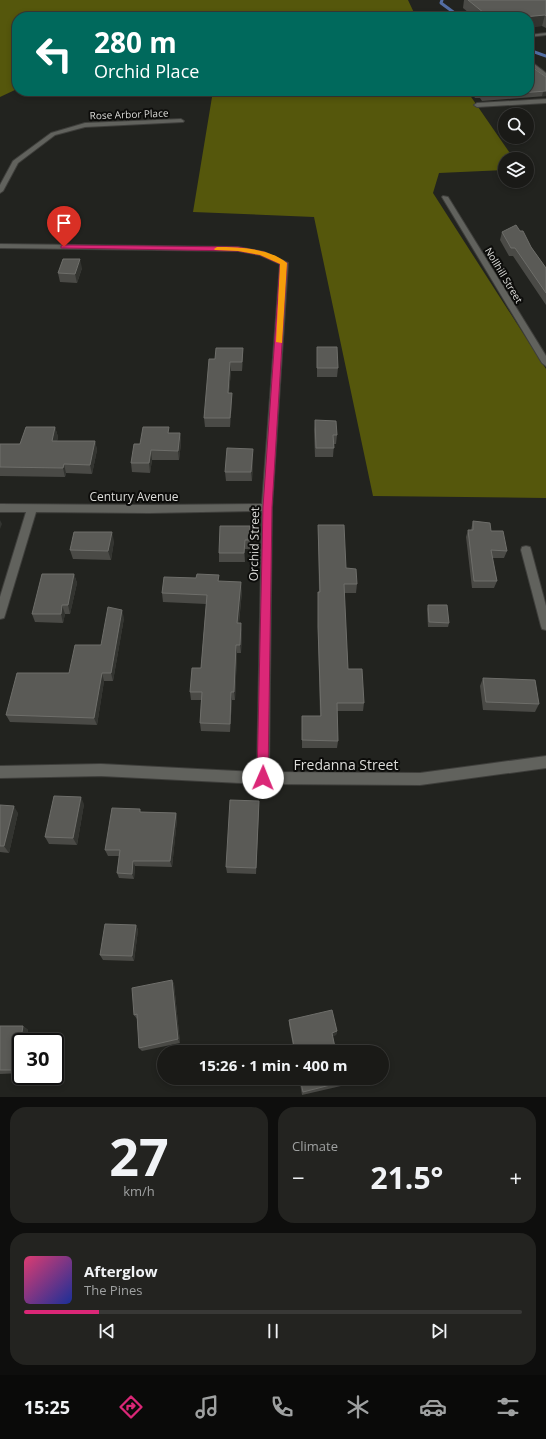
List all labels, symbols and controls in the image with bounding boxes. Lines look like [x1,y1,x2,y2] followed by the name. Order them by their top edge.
[94,23,177,61] text: 280 m
[28,28,80,80] icon: left
[94,59,199,83] text: Orchid Place
[89,106,169,122] street label: Rose Arbor Place
[498,108,534,188] map controls
[498,108,534,144] button: search
[498,152,534,188] button: layers
[47,206,81,247] pin
[53,212,75,234] icon: arrive
[482,244,526,306] street label: Nollhill Street
[89,488,179,505] street label: Century Avenue
[245,507,263,581] street label: Orchid Street
[294,755,398,774] street label: Fredanna Street
[242,757,284,799] position arrow
[12,1033,64,1085] speed limit sign: 30
[199,1055,347,1075] text: 15:26 · 1 min · 400 m
[109,1120,169,1191] text: 27
[292,1137,338,1155] text: Climate
[371,1157,443,1198] text: 21.5°
[292,1162,305,1192] text: −
[509,1162,522,1192] text: +
[123,1182,155,1200] text: km/h
[84,1261,158,1281] text: Afterglow
[84,1281,142,1299] text: The Pines
[96,1320,118,1342] icon: previous
[262,1320,284,1342] icon: pause
[428,1320,450,1342] icon: next
[117,1393,145,1421] icon: directions
[193,1393,221,1421] icon: music
[268,1393,296,1421] icon: phone
[344,1393,372,1421] icon: climate
[419,1393,447,1421] icon: car
[494,1393,522,1421] icon: filters
[24,1395,70,1419] text: 15:25

